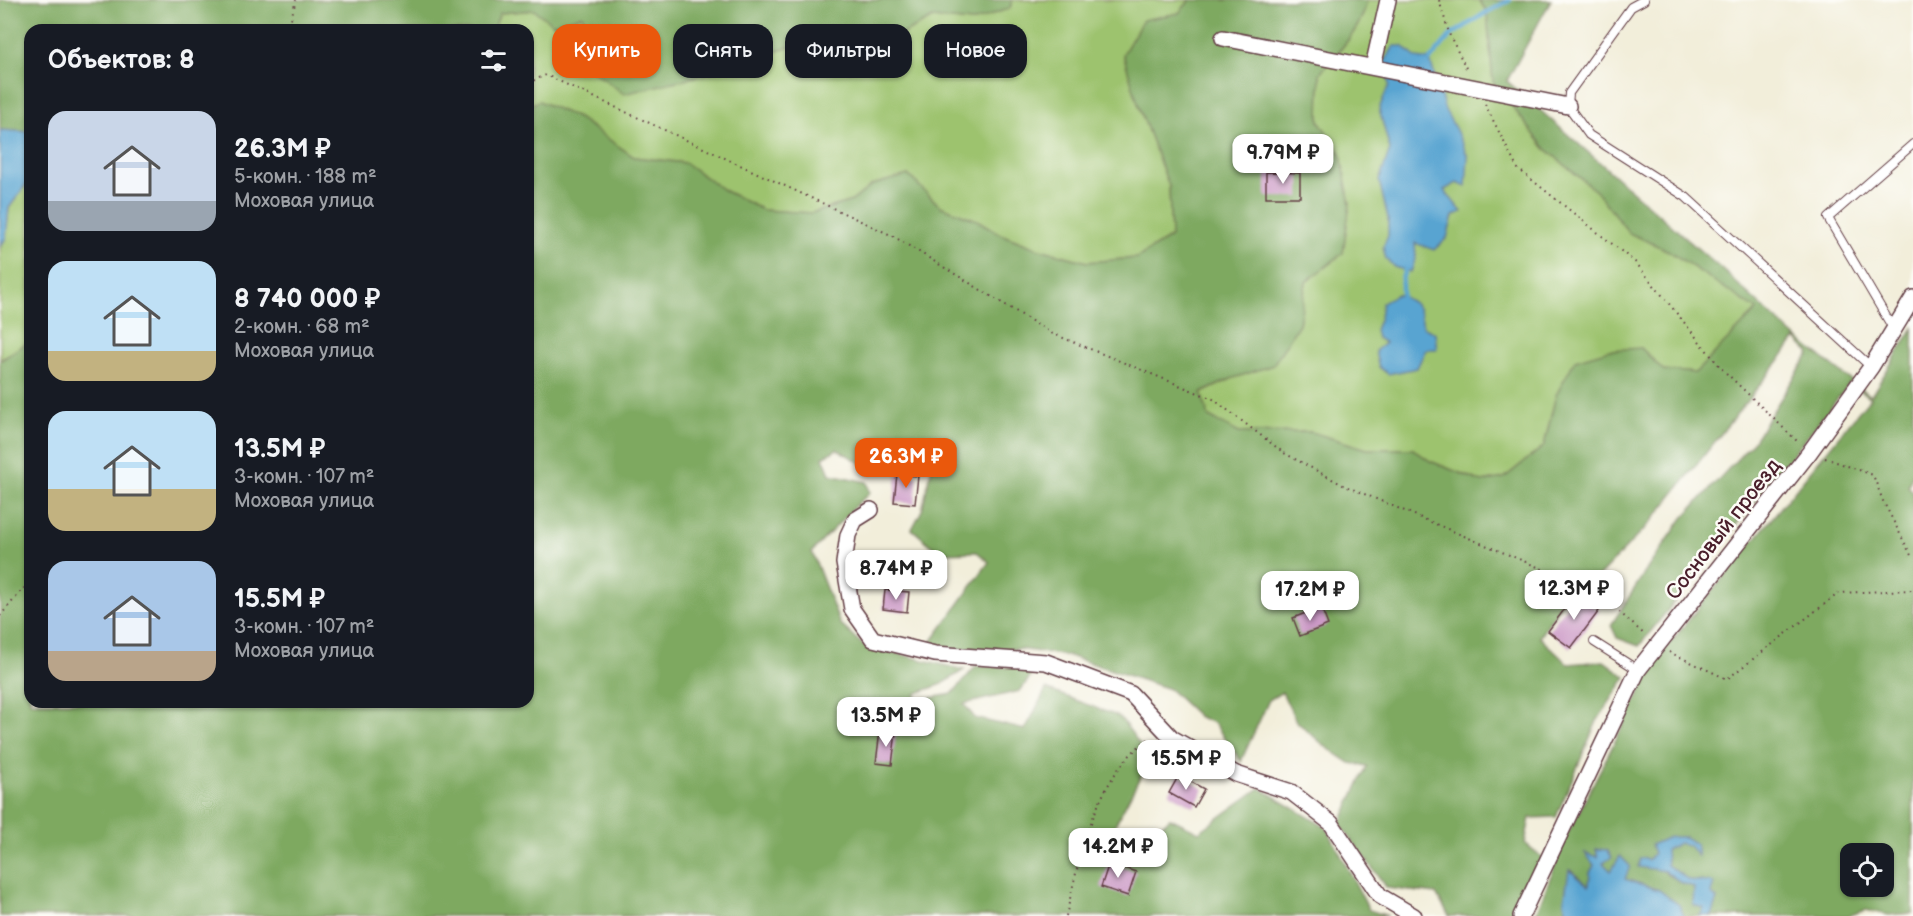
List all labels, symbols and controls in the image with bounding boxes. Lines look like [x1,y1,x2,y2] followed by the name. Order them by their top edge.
[552,24,661,78] chip: Купить
[673,24,773,78] chip: Снять
[785,24,912,78] chip: Фильтры
[924,24,1027,78] chip: Новое
[477,44,510,77] icon: filters
[48,45,195,76] text: Объектов: 8
[234,134,331,165] text: 26.3M ₽
[1228,134,1338,185] pin: 9.79M ₽
[96,135,168,207] icon: home
[1246,141,1320,165] text: 9.79M ₽
[234,165,377,189] text: 5-комн. · 188 m²
[234,189,374,213] text: Моховая улица
[234,284,380,315] text: 8 740 000 ₽
[96,285,168,357] icon: home
[234,315,370,339] text: 2-комн. · 68 m²
[234,339,374,363] text: Моховая улица
[234,434,325,465] text: 13.5M ₽
[96,435,168,507] icon: home
[851,438,961,489] pin: 26.3M ₽
[869,445,943,469] text: 26.3M ₽
[1661,454,1786,605] street label: Сосновый проезд
[234,465,375,489] text: 3-комн. · 107 m²
[234,489,374,513] text: Моховая улица
[841,550,951,601] pin: 8.74M ₽
[859,557,933,581] text: 8.74M ₽
[1519,570,1629,621] pin: 12.3M ₽
[1255,571,1365,622] pin: 17.2M ₽
[1539,577,1609,601] text: 12.3M ₽
[1275,578,1345,602] text: 17.2M ₽
[234,584,325,615] text: 15.5M ₽
[96,585,168,657] icon: home
[234,615,375,639] text: 3-комн. · 107 m²
[234,639,374,663] text: Моховая улица
[831,697,941,748] pin: 13.5M ₽
[851,704,921,728] text: 13.5M ₽
[1131,740,1241,791] pin: 15.5M ₽
[1151,747,1221,771] text: 15.5M ₽
[1063,828,1173,879] pin: 14.2M ₽
[1083,835,1153,859] text: 14.2M ₽
[1840,843,1894,897] map controls
[1840,843,1894,897] button: locate

